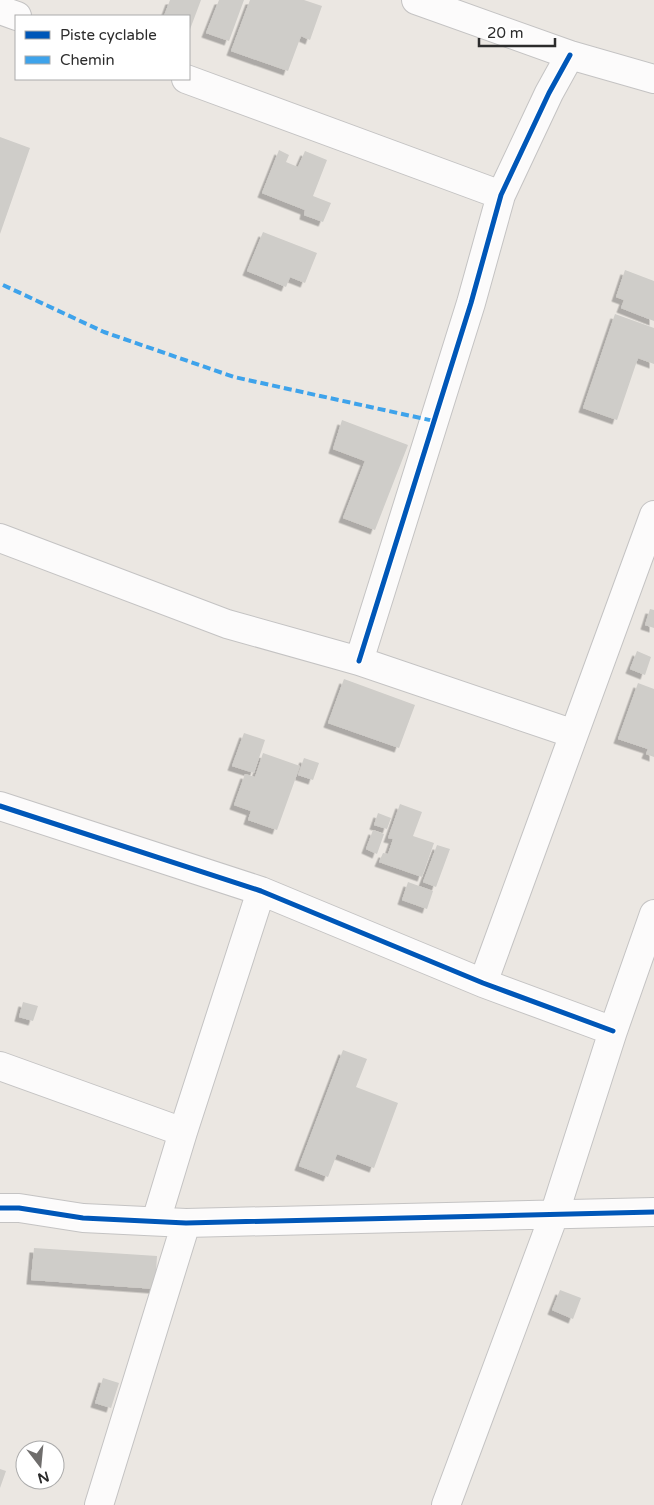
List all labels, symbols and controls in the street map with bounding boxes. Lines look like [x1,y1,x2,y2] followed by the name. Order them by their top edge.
[15,15,190,80] legend
[479,15,555,47] scale bar
[487,24,524,42] text: 20 m
[60,26,157,44] text: Piste cyclable
[60,51,115,69] text: Chemin
[15,1440,65,1490] north arrow
[36,1467,51,1487] text: N

